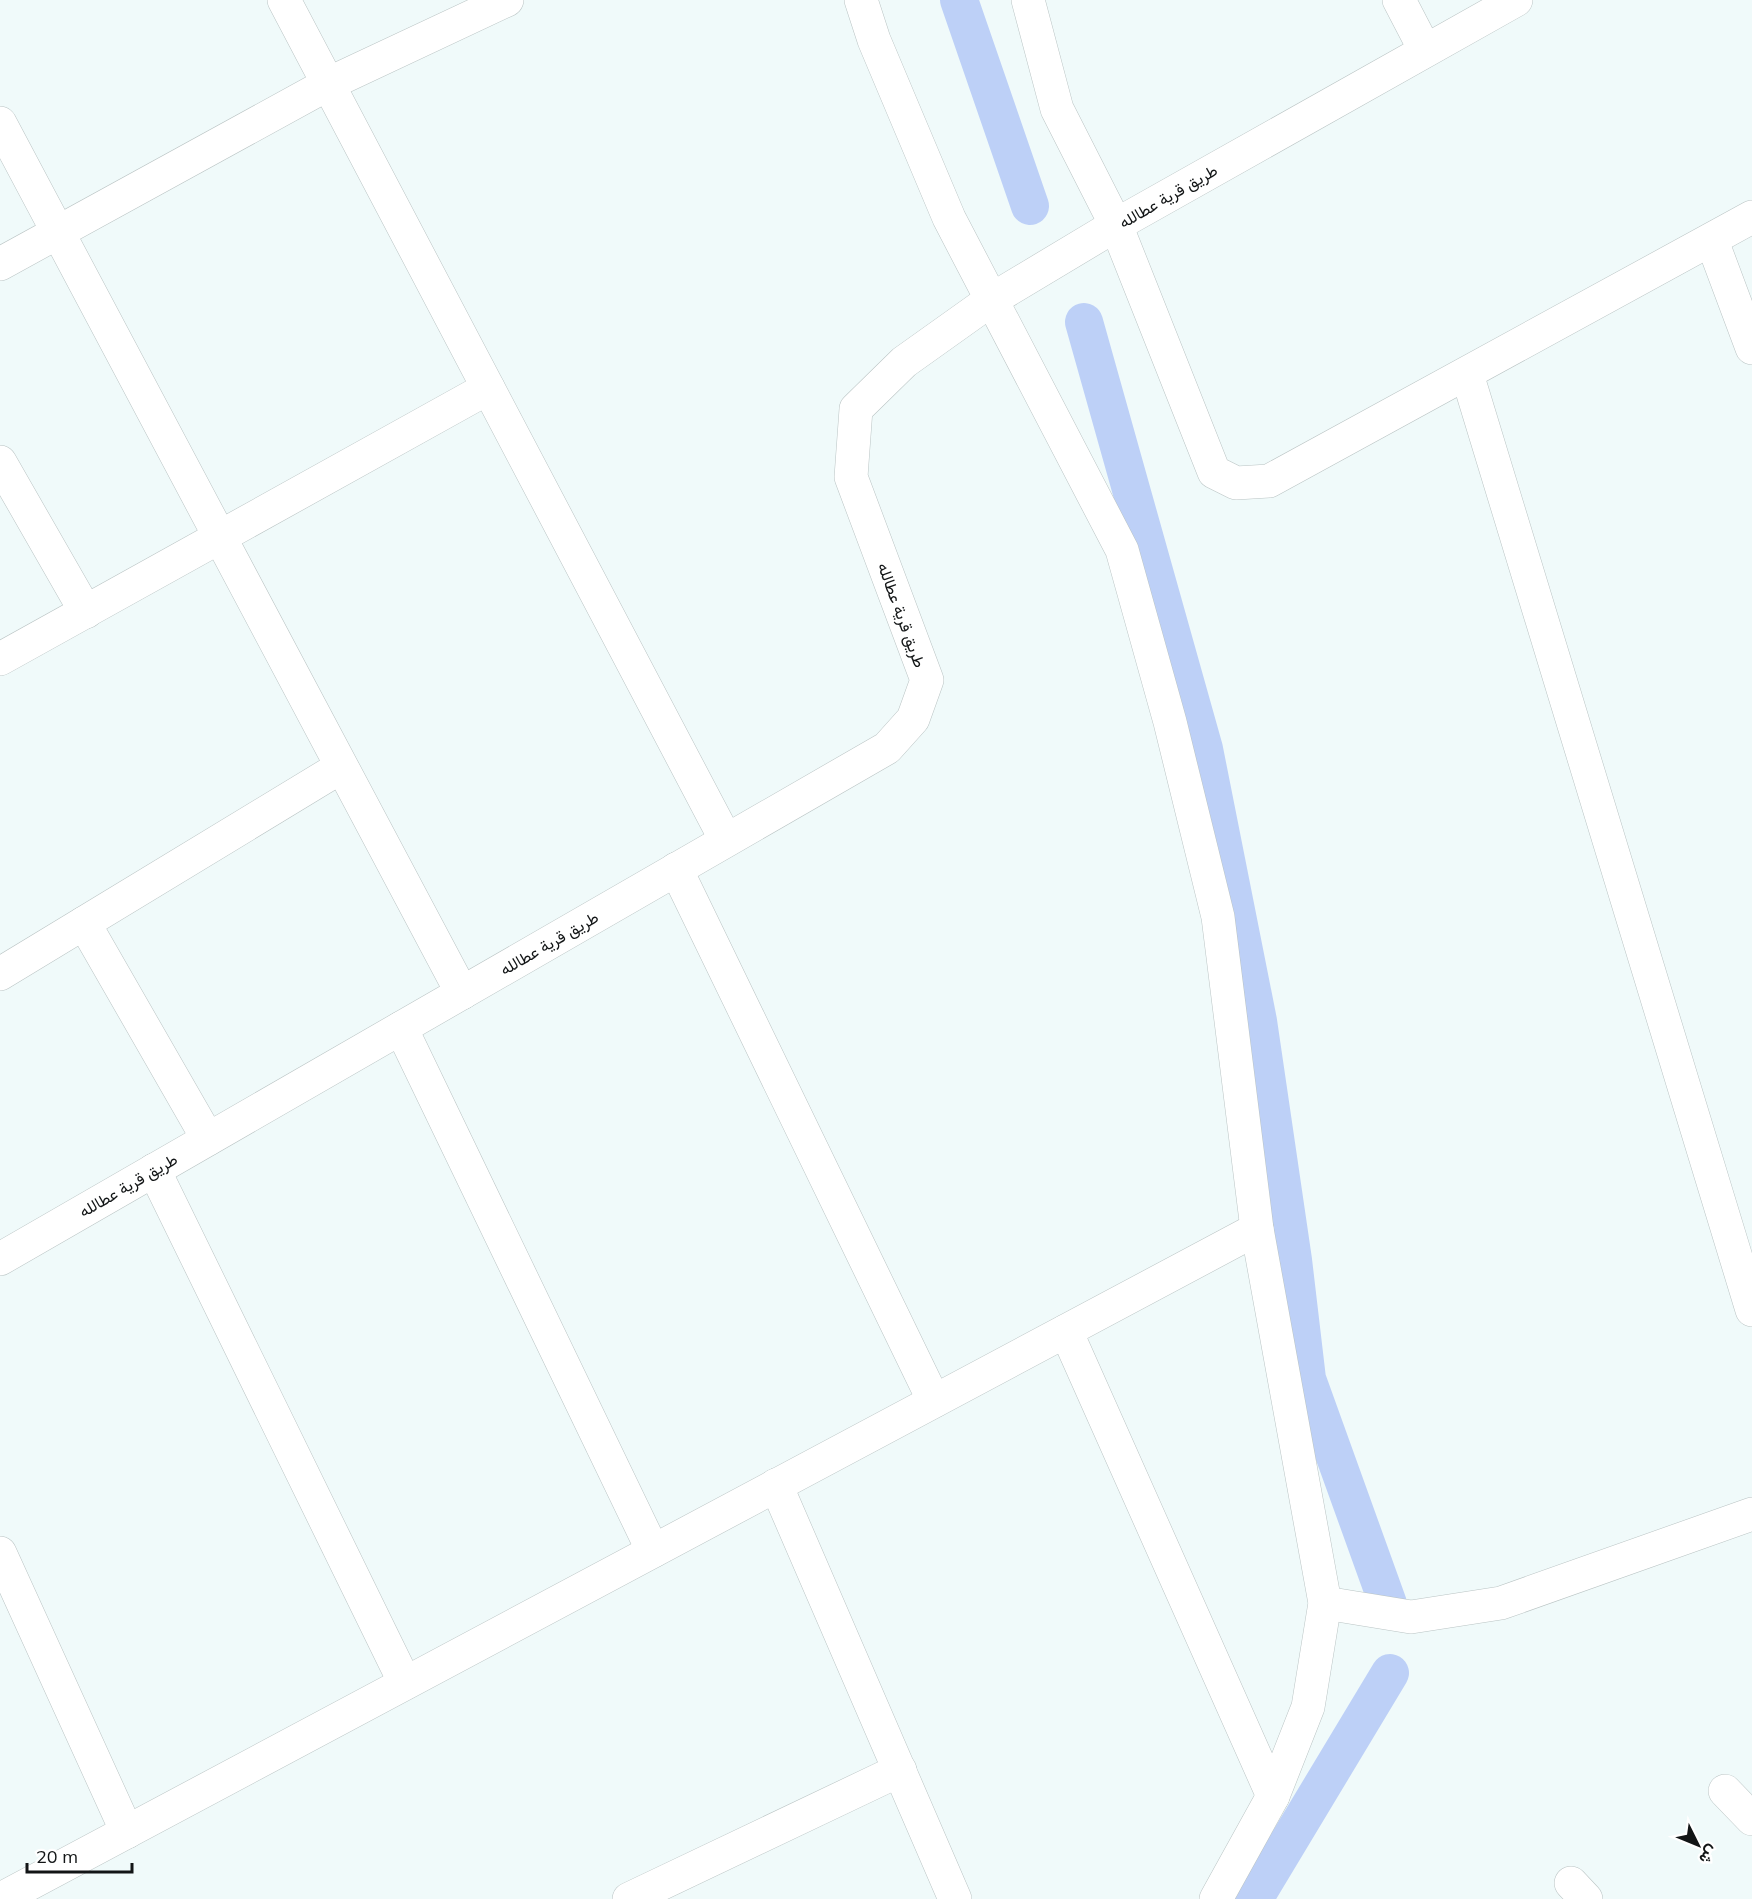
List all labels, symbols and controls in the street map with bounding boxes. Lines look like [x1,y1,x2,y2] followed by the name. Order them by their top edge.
[1115,160,1221,233] street label: طريق قرية عطالله
[873,560,930,671] street label: طريق قرية عطالله
[496,907,602,980] street label: طريق قرية عطالله
[75,1149,181,1222] street label: طريق قرية عطالله
[1668,1815,1728,1875] north arrow
[27,1836,132,1874] scale bar
[1695,1841,1723,1869] text: ش
[36,1845,78,1868] text: 20 m

